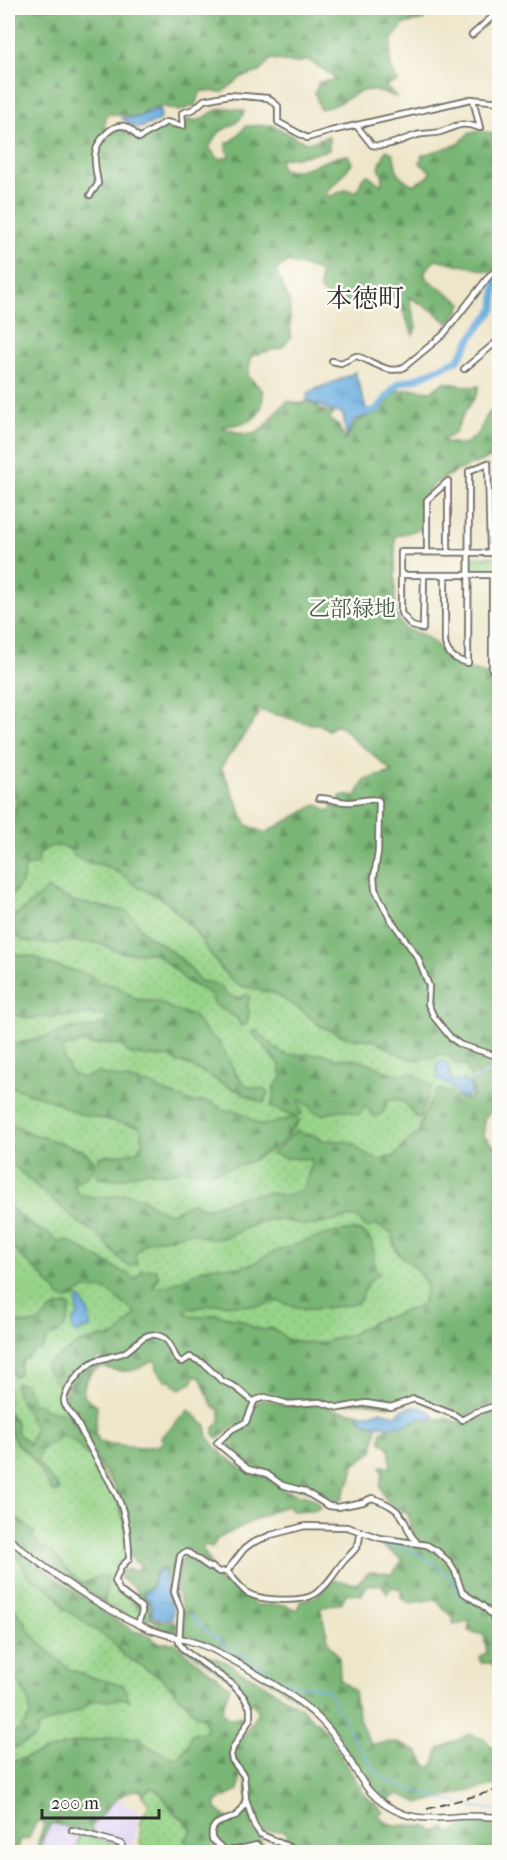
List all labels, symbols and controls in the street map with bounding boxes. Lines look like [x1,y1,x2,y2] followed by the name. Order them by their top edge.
[326,283,404,314] district label: 本徳町
[308,596,396,622] park label: 乙部緑地
[42,1782,159,1820] scale bar
[51,1793,99,1814] text: 200 m

